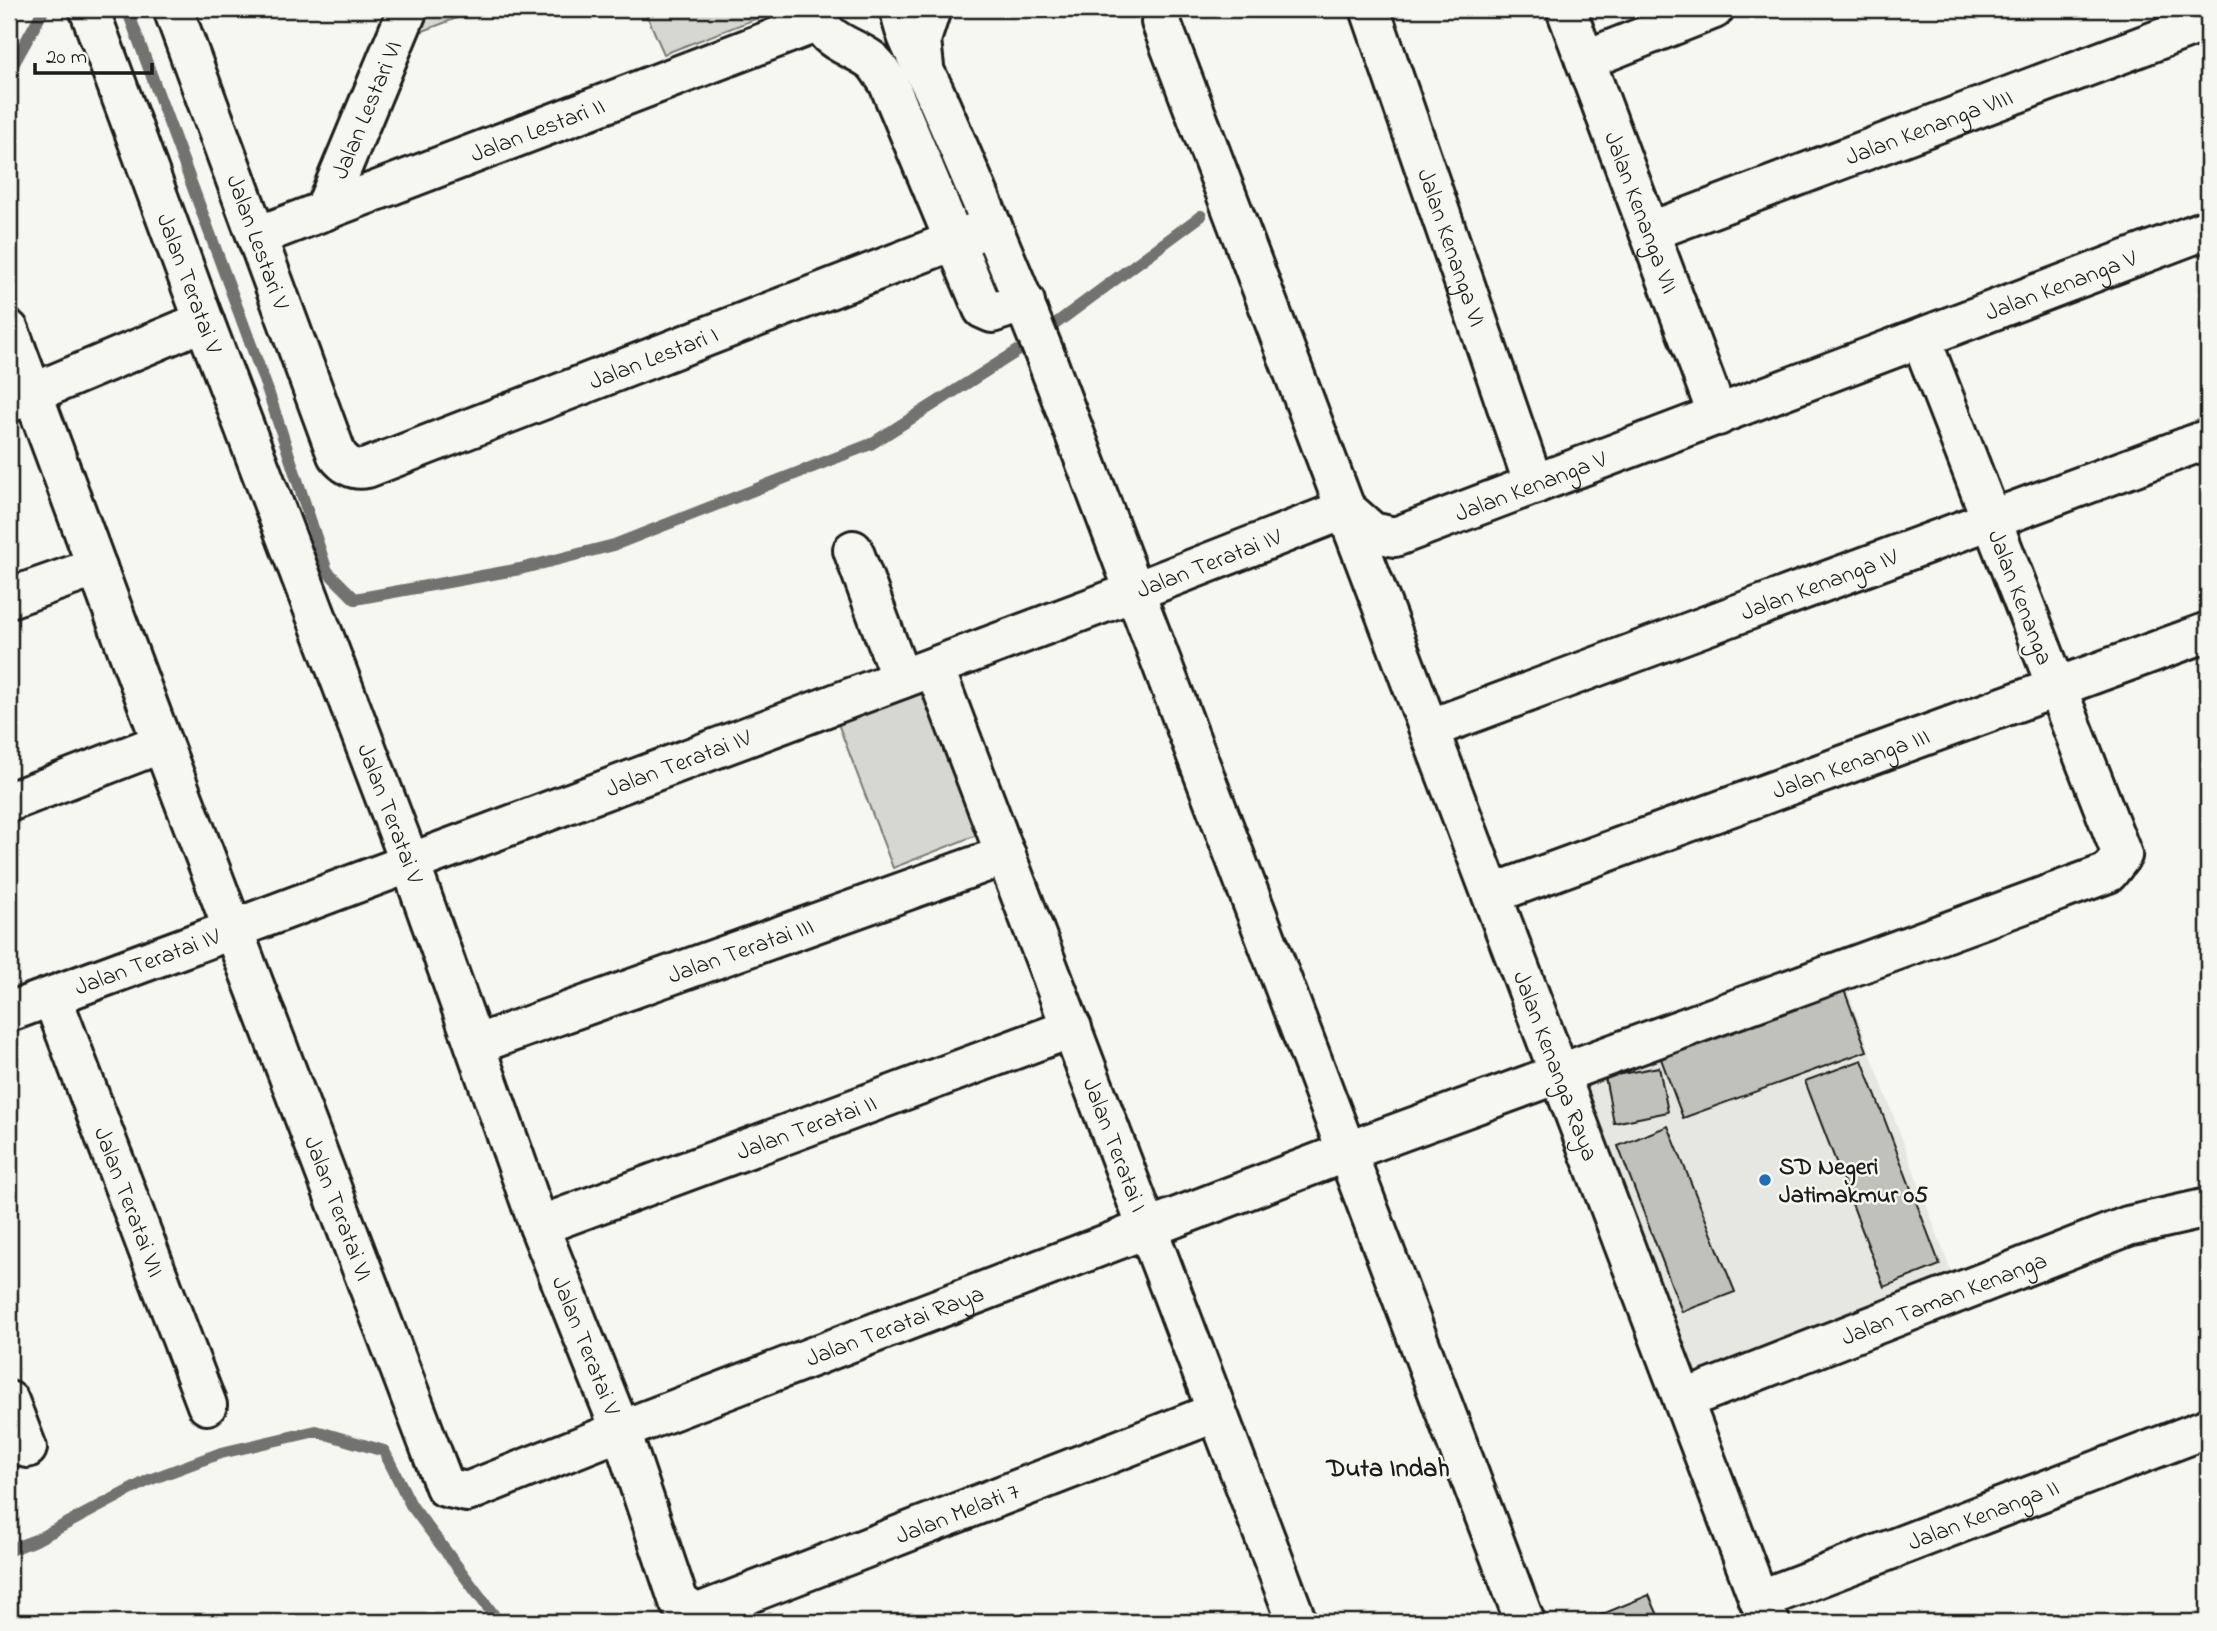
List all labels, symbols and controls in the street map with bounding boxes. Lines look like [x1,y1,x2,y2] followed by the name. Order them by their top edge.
[35,32,152,76] scale bar
[324,36,413,185] street label: Jalan Lestari VI
[46,43,87,73] text: 20 m
[1841,81,2018,176] street label: Jalan Kenanga VIII
[466,90,611,173] street label: Jalan Lestari II
[1593,127,1686,299] street label: Jalan Kenanga VII
[1406,164,1493,332] street label: Jalan Kenanga VI
[215,170,297,316] street label: Jalan Lestari V
[146,209,230,360] street label: Jalan Teratai V
[1981,242,2143,332] street label: Jalan Kenanga V
[585,319,724,400] street label: Jalan Lestari I
[1450,443,1613,533] street label: Jalan Kenanga V
[1132,521,1288,609] street label: Jalan Teratai IV
[1977,525,2060,671] street label: Jalan Kenanga
[1736,541,1904,631] street label: Jalan Kenanga IV
[1768,720,1935,810] street label: Jalan Kenanga III
[601,722,757,808] street label: Jalan Teratai IV
[346,739,431,889] street label: Jalan Teratai V
[664,910,819,995] street label: Jalan Teratai III
[70,920,226,1006] street label: Jalan Teratai IV
[1502,966,1606,1167] street label: Jalan Kenanga Raya
[1072,1073,1155,1218] street label: Jalan Teratai I
[732,1087,882,1171] street label: Jalan Teratai II
[83,1122,172,1283] street label: Jalan Teratai VII
[293,1131,380,1287] street label: Jalan Teratai VI
[1779,1151,1928,1214] place label: SD Negeri Jatimakmur 05
[1757,1172,1773,1188] marker: SD Negeri Jatimakmur 05
[1837,1244,2053,1356] street label: Jalan Taman Kenanga
[541,1271,628,1422] street label: Jalan Teratai V
[801,1278,990,1378] street label: Jalan Teratai Raya
[1325,1451,1450,1489] district label: Duta Indah
[1903,1472,2065,1561] street label: Jalan Kenanga II
[891,1475,1025,1555] street label: Jalan Melati 7

